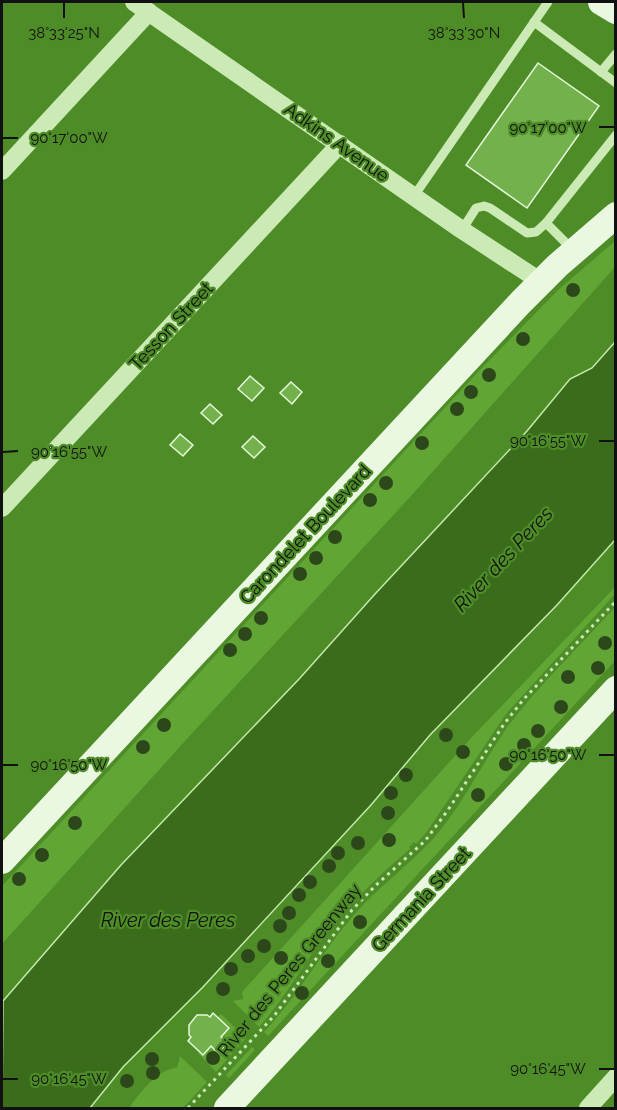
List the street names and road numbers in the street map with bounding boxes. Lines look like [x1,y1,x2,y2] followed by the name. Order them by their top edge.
[281,98,394,186] street label: Adkins Avenue
[125,278,217,374] street label: Tesson Street
[235,460,375,608] street label: Carondelet Boulevard
[367,843,475,955] street label: Germania Street
[213,879,365,1061] street label: River des Peres Greenway

